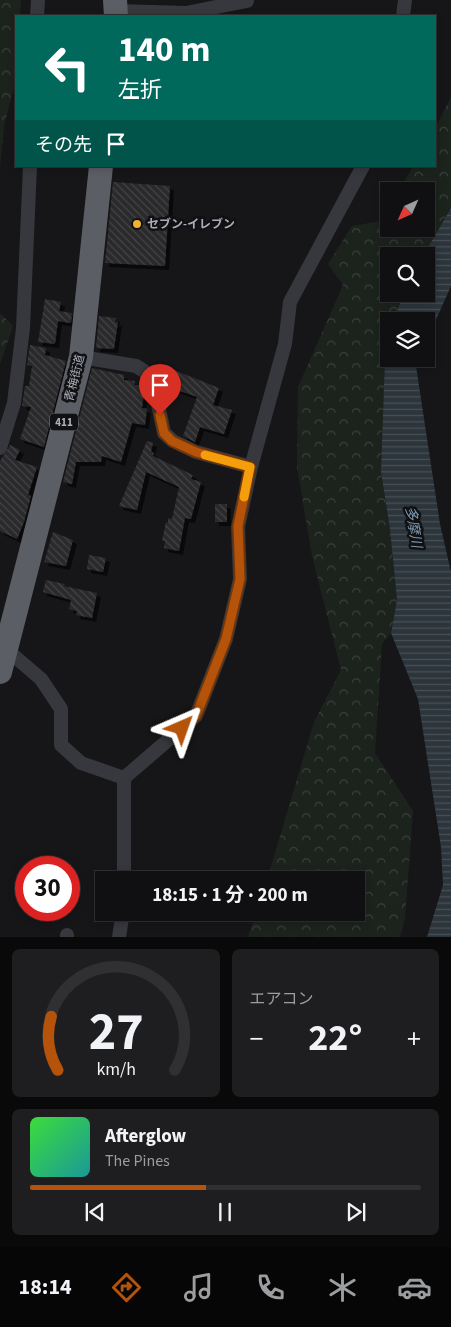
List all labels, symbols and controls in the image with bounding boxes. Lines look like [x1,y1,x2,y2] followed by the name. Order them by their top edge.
[118,25,210,75] text: 140 m
[35,35,100,100] icon: left
[118,74,162,106] text: 左折
[102,130,130,158] icon: arrive
[35,132,92,159] text: その先
[380,182,435,238] north arrow
[380,182,435,367] map controls
[147,216,235,233] place label: セブン-イレブン
[131,218,143,230] marker: セブン-イレブン
[380,247,435,302] button: search
[380,312,435,367] button: layers
[61,353,89,403] street label: 青梅街道
[139,364,181,415] pin
[146,371,174,399] icon: arrive
[50,414,78,431] road number: 411
[400,505,426,551] water label: 多摩川
[155,701,207,753] position arrow
[15,856,80,921] speed limit sign: 30
[152,882,308,909] text: 18:15 · 1 分 · 200 m
[250,988,314,1010] text: エアコン
[88,996,143,1070] text: 27
[308,1011,362,1065] text: 22°
[250,1019,263,1059] text: −
[407,1019,421,1059] text: +
[96,1057,136,1082] text: km/h
[105,1123,186,1150] text: Afterglow
[105,1150,170,1172] text: The Pines
[81,1198,109,1226] icon: previous
[211,1198,239,1226] icon: pause
[342,1198,370,1226] icon: next
[109,1270,144,1305] icon: directions
[181,1270,216,1305] icon: music
[253,1270,288,1305] icon: phone
[325,1270,360,1305] icon: climate
[397,1270,432,1305] icon: car
[19,1271,72,1303] text: 18:14

